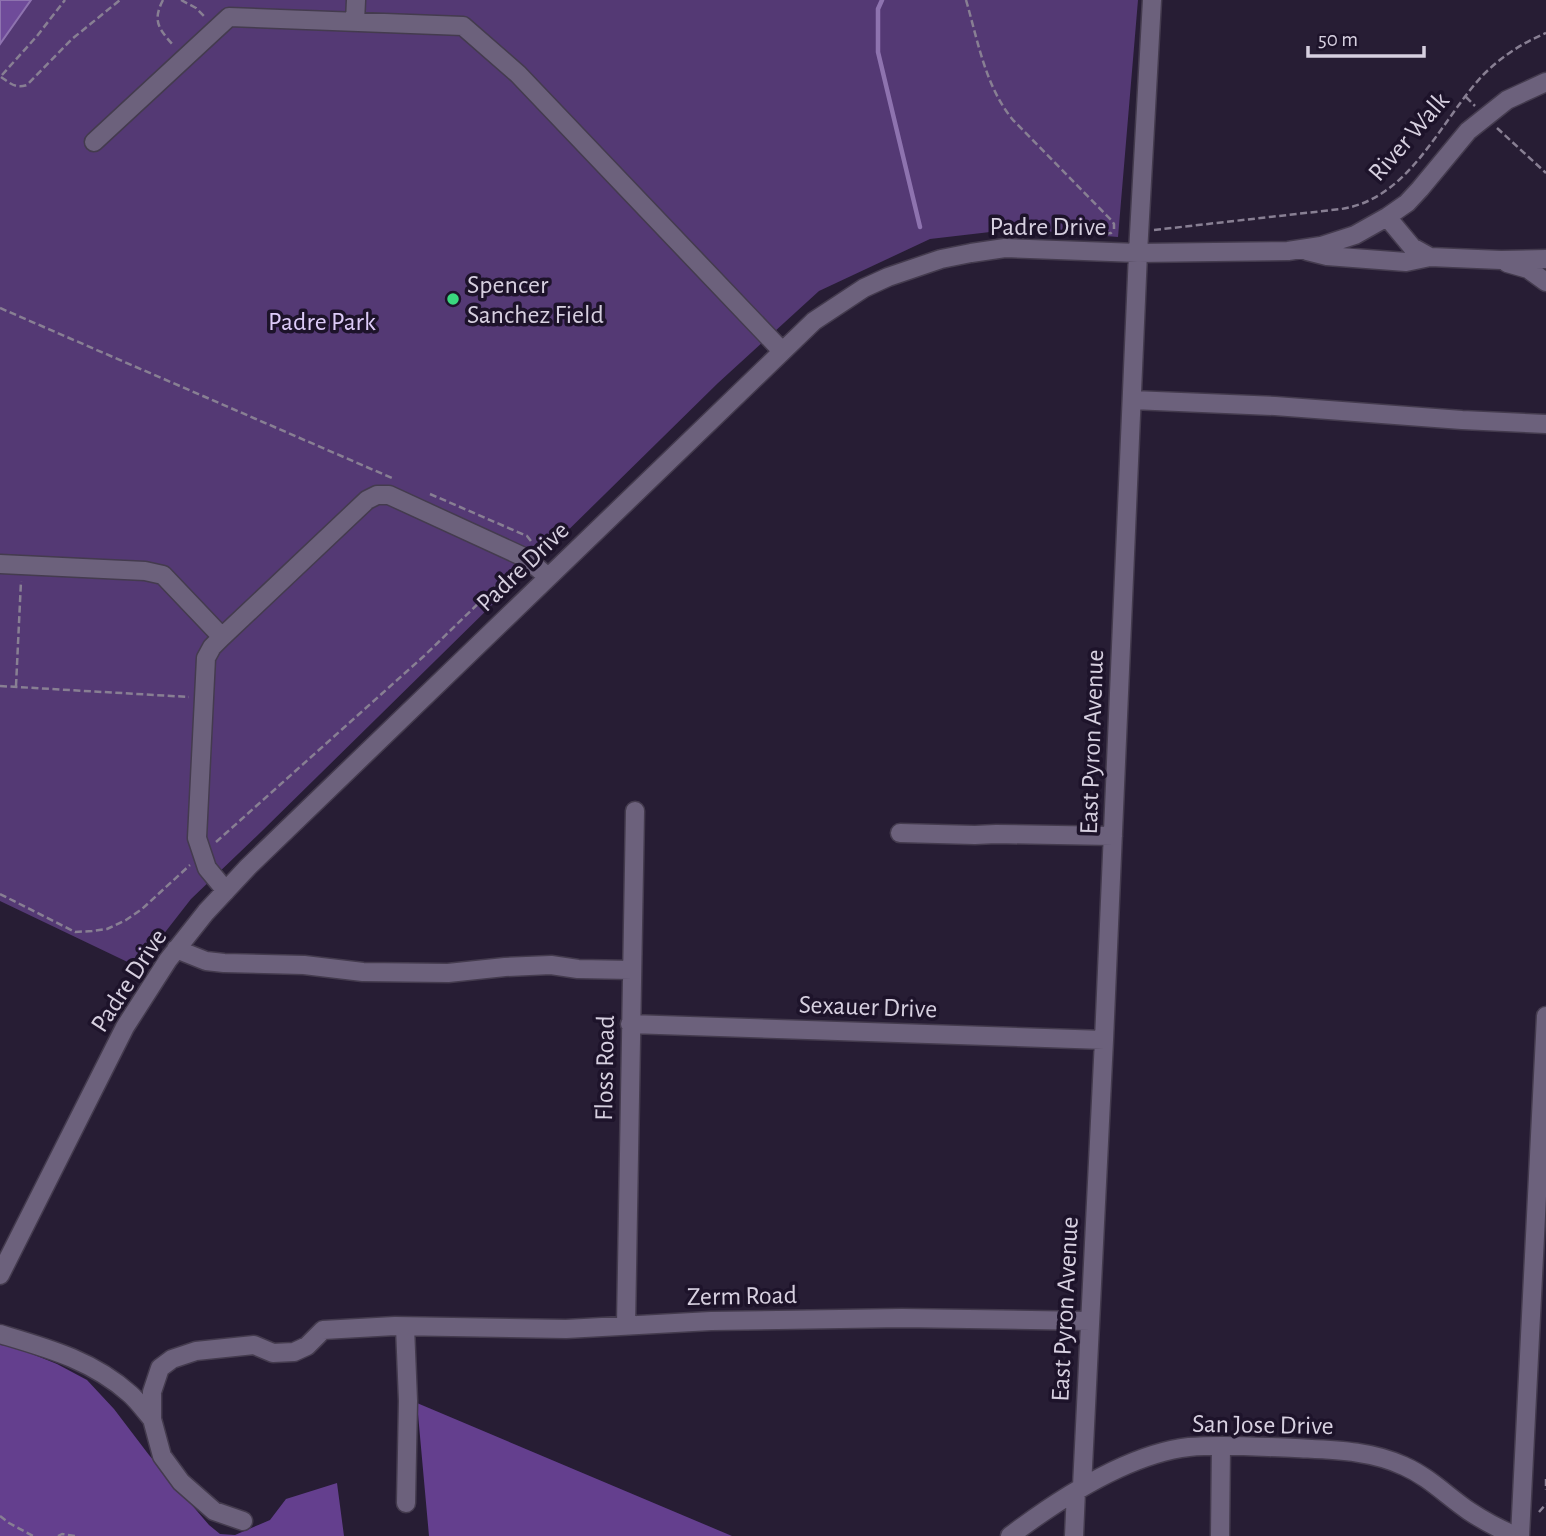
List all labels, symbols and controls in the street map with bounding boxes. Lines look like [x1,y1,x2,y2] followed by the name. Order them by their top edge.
[1308,14,1424,58] scale bar
[1318,29,1358,50] text: 50 m
[1363,87,1454,186] street label: River Walk
[989,214,1107,240] street label: Padre Drive
[467,272,604,328] place label: Spencer Sanchez Field
[445,291,461,307] marker: Spencer Sanchez Field
[268,309,376,335] park label: Padre Park
[472,517,574,617] street label: Padre Drive
[1076,649,1108,835] street label: East Pyron Avenue
[86,924,172,1037] street label: Padre Drive
[798,992,938,1022] street label: Sexauer Drive
[591,1015,619,1121] street label: Floss Road
[1047,1216,1083,1402] street label: East Pyron Avenue
[687,1282,797,1310] street label: Zerm Road
[1192,1411,1334,1439] street label: San Jose Drive

